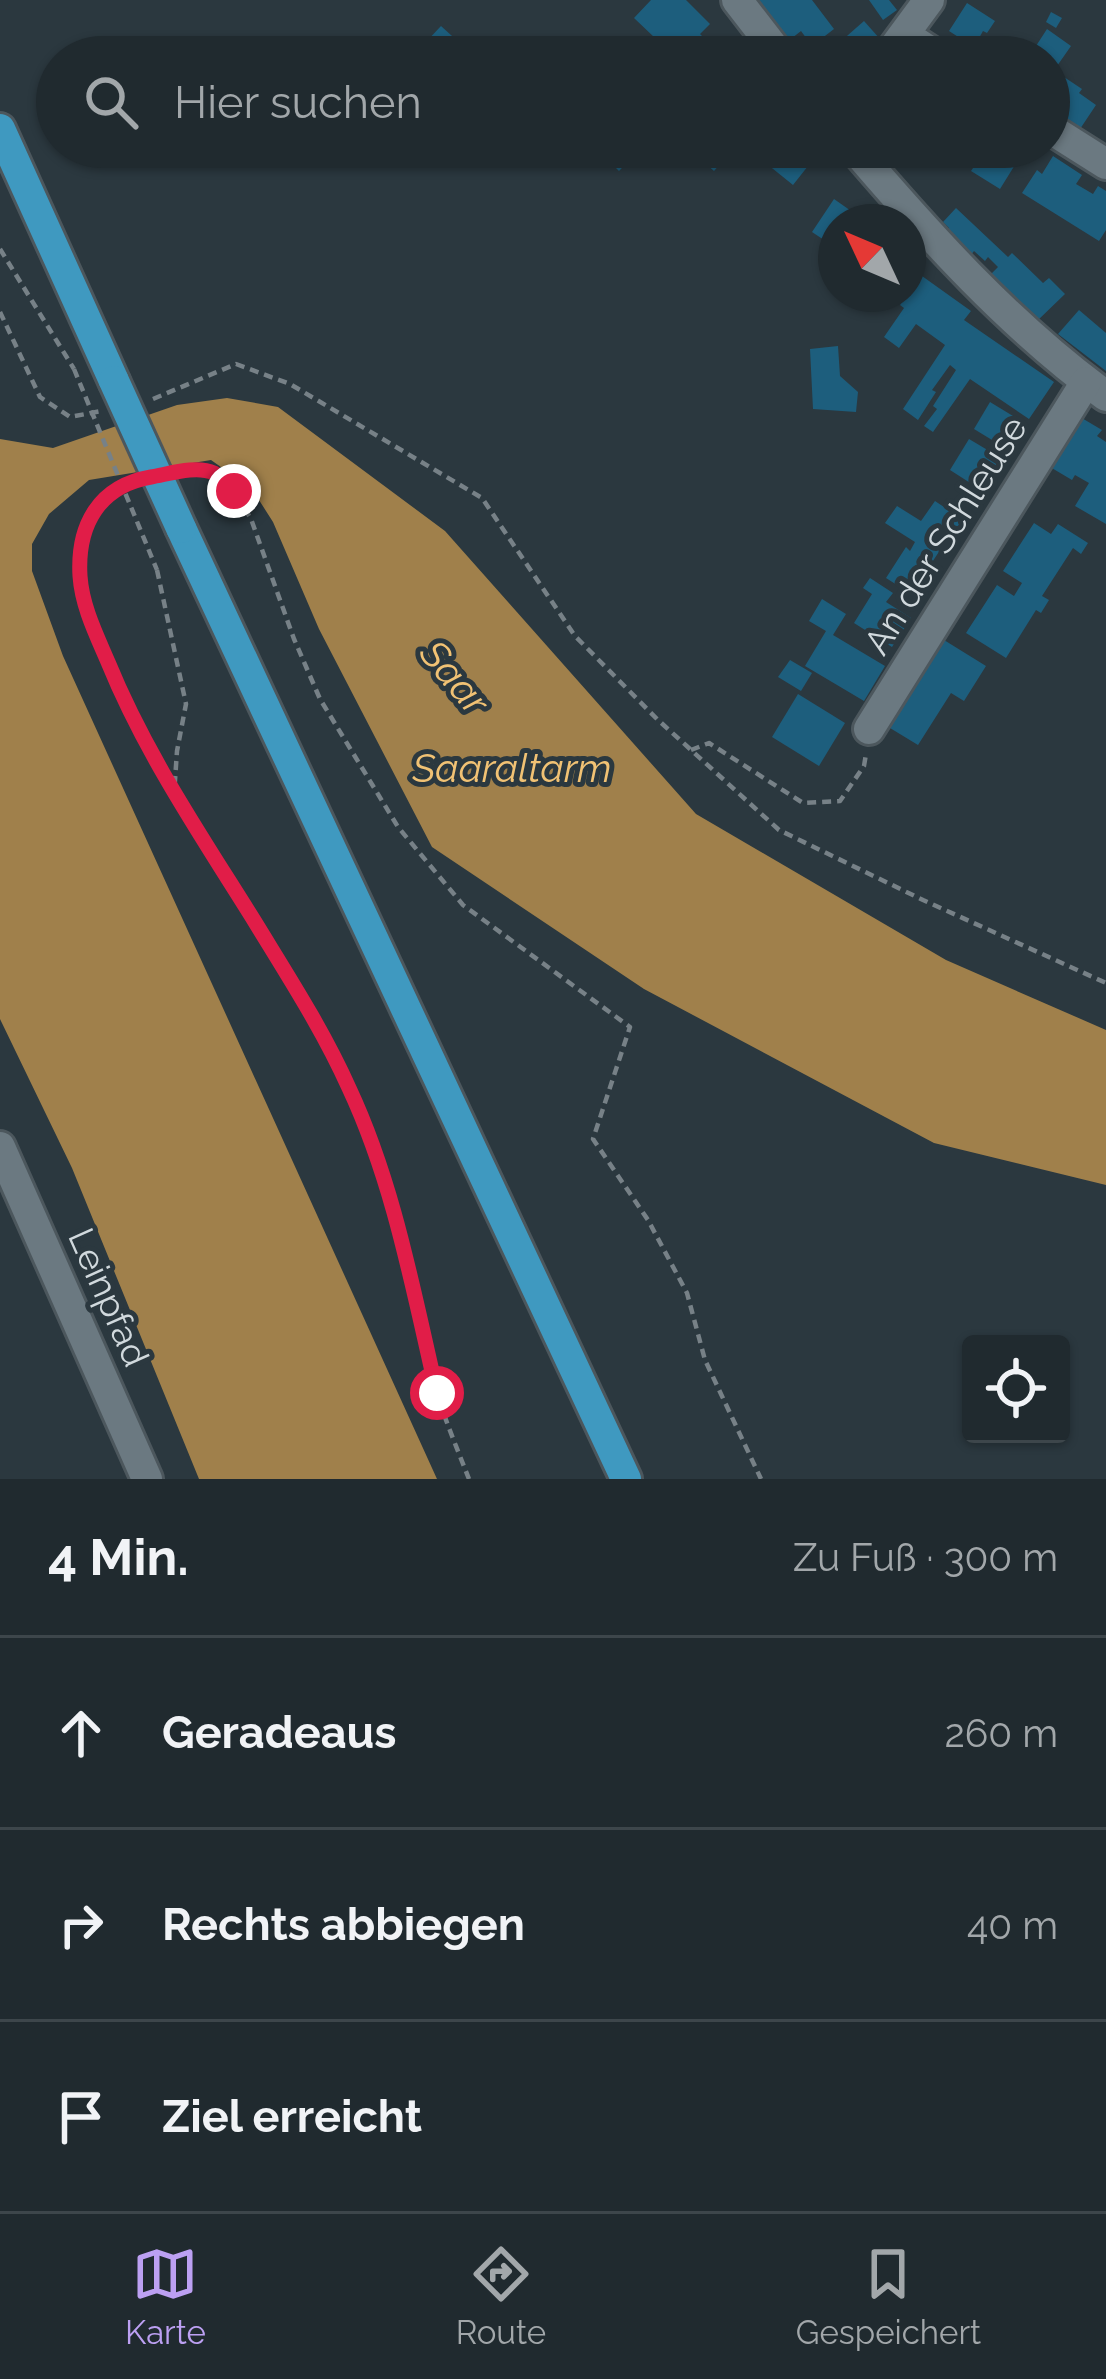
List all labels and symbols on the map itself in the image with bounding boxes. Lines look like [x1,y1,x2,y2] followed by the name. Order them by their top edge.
[818,204,926,312] north arrow
[855,408,1035,662] street label: An der Schleuse
[207,464,261,518] route end
[410,630,500,725] water label: Saar
[412,745,612,791] water label: Saaraltarm
[60,1222,158,1372] street label: Leinpfad
[410,1366,464,1420] route start

